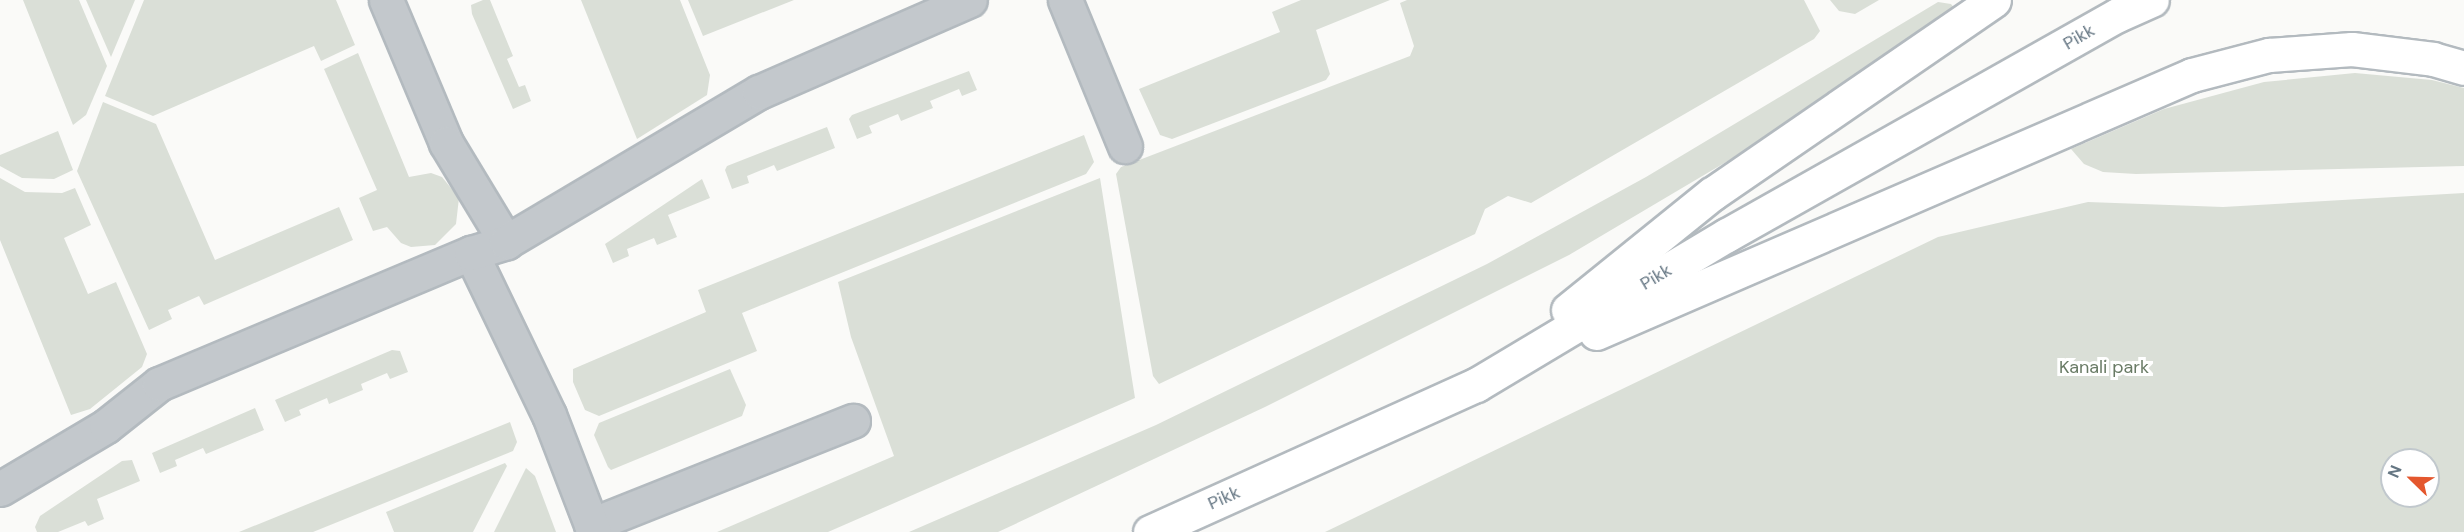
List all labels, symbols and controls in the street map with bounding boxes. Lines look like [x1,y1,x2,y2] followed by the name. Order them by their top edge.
[2059,19,2099,55] street label: Pikk
[1636,259,1676,295] street label: Pikk
[2059,356,2149,378] park label: Kanali park
[2380,448,2440,508] north arrow
[2383,462,2407,481] text: N
[1205,481,1243,515] street label: Pikk

